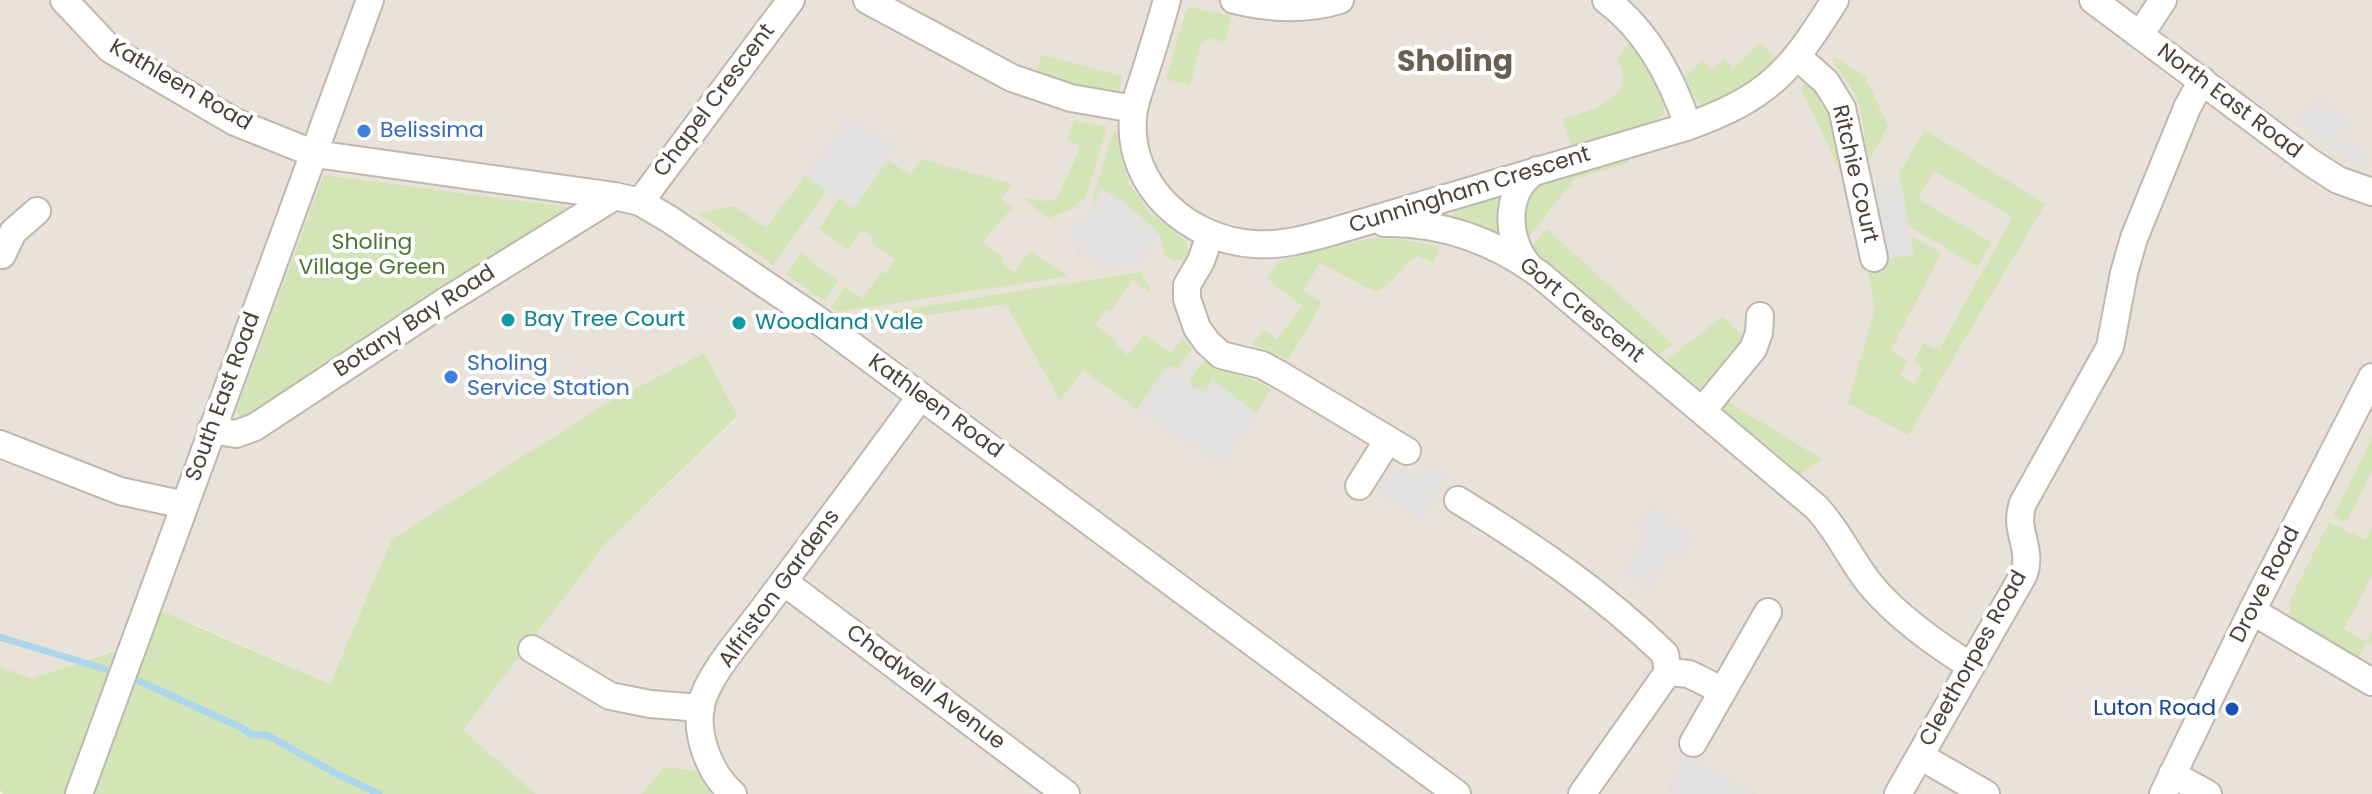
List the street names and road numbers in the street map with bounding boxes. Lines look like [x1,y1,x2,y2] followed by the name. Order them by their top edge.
[649,19,781,183] street label: Chapel Crescent
[104,35,256,137] street label: Kathleen Road
[2151,39,2307,165] street label: North East Road
[1825,103,1883,245] street label: Ritchie Court
[1346,142,1594,240] street label: Cunningham Crescent
[1513,253,1649,369] street label: Gort Crescent
[330,260,500,384] street label: Botany Bay Road
[181,309,267,485] street label: South East Road
[863,349,1007,465] street label: Kathleen Road
[714,505,846,673] street label: Alfriston Gardens
[2225,522,2307,648] street label: Drove Road
[1915,566,2033,752] street label: Cleethorpes Road
[840,620,1010,756] street label: Chadwell Avenue

